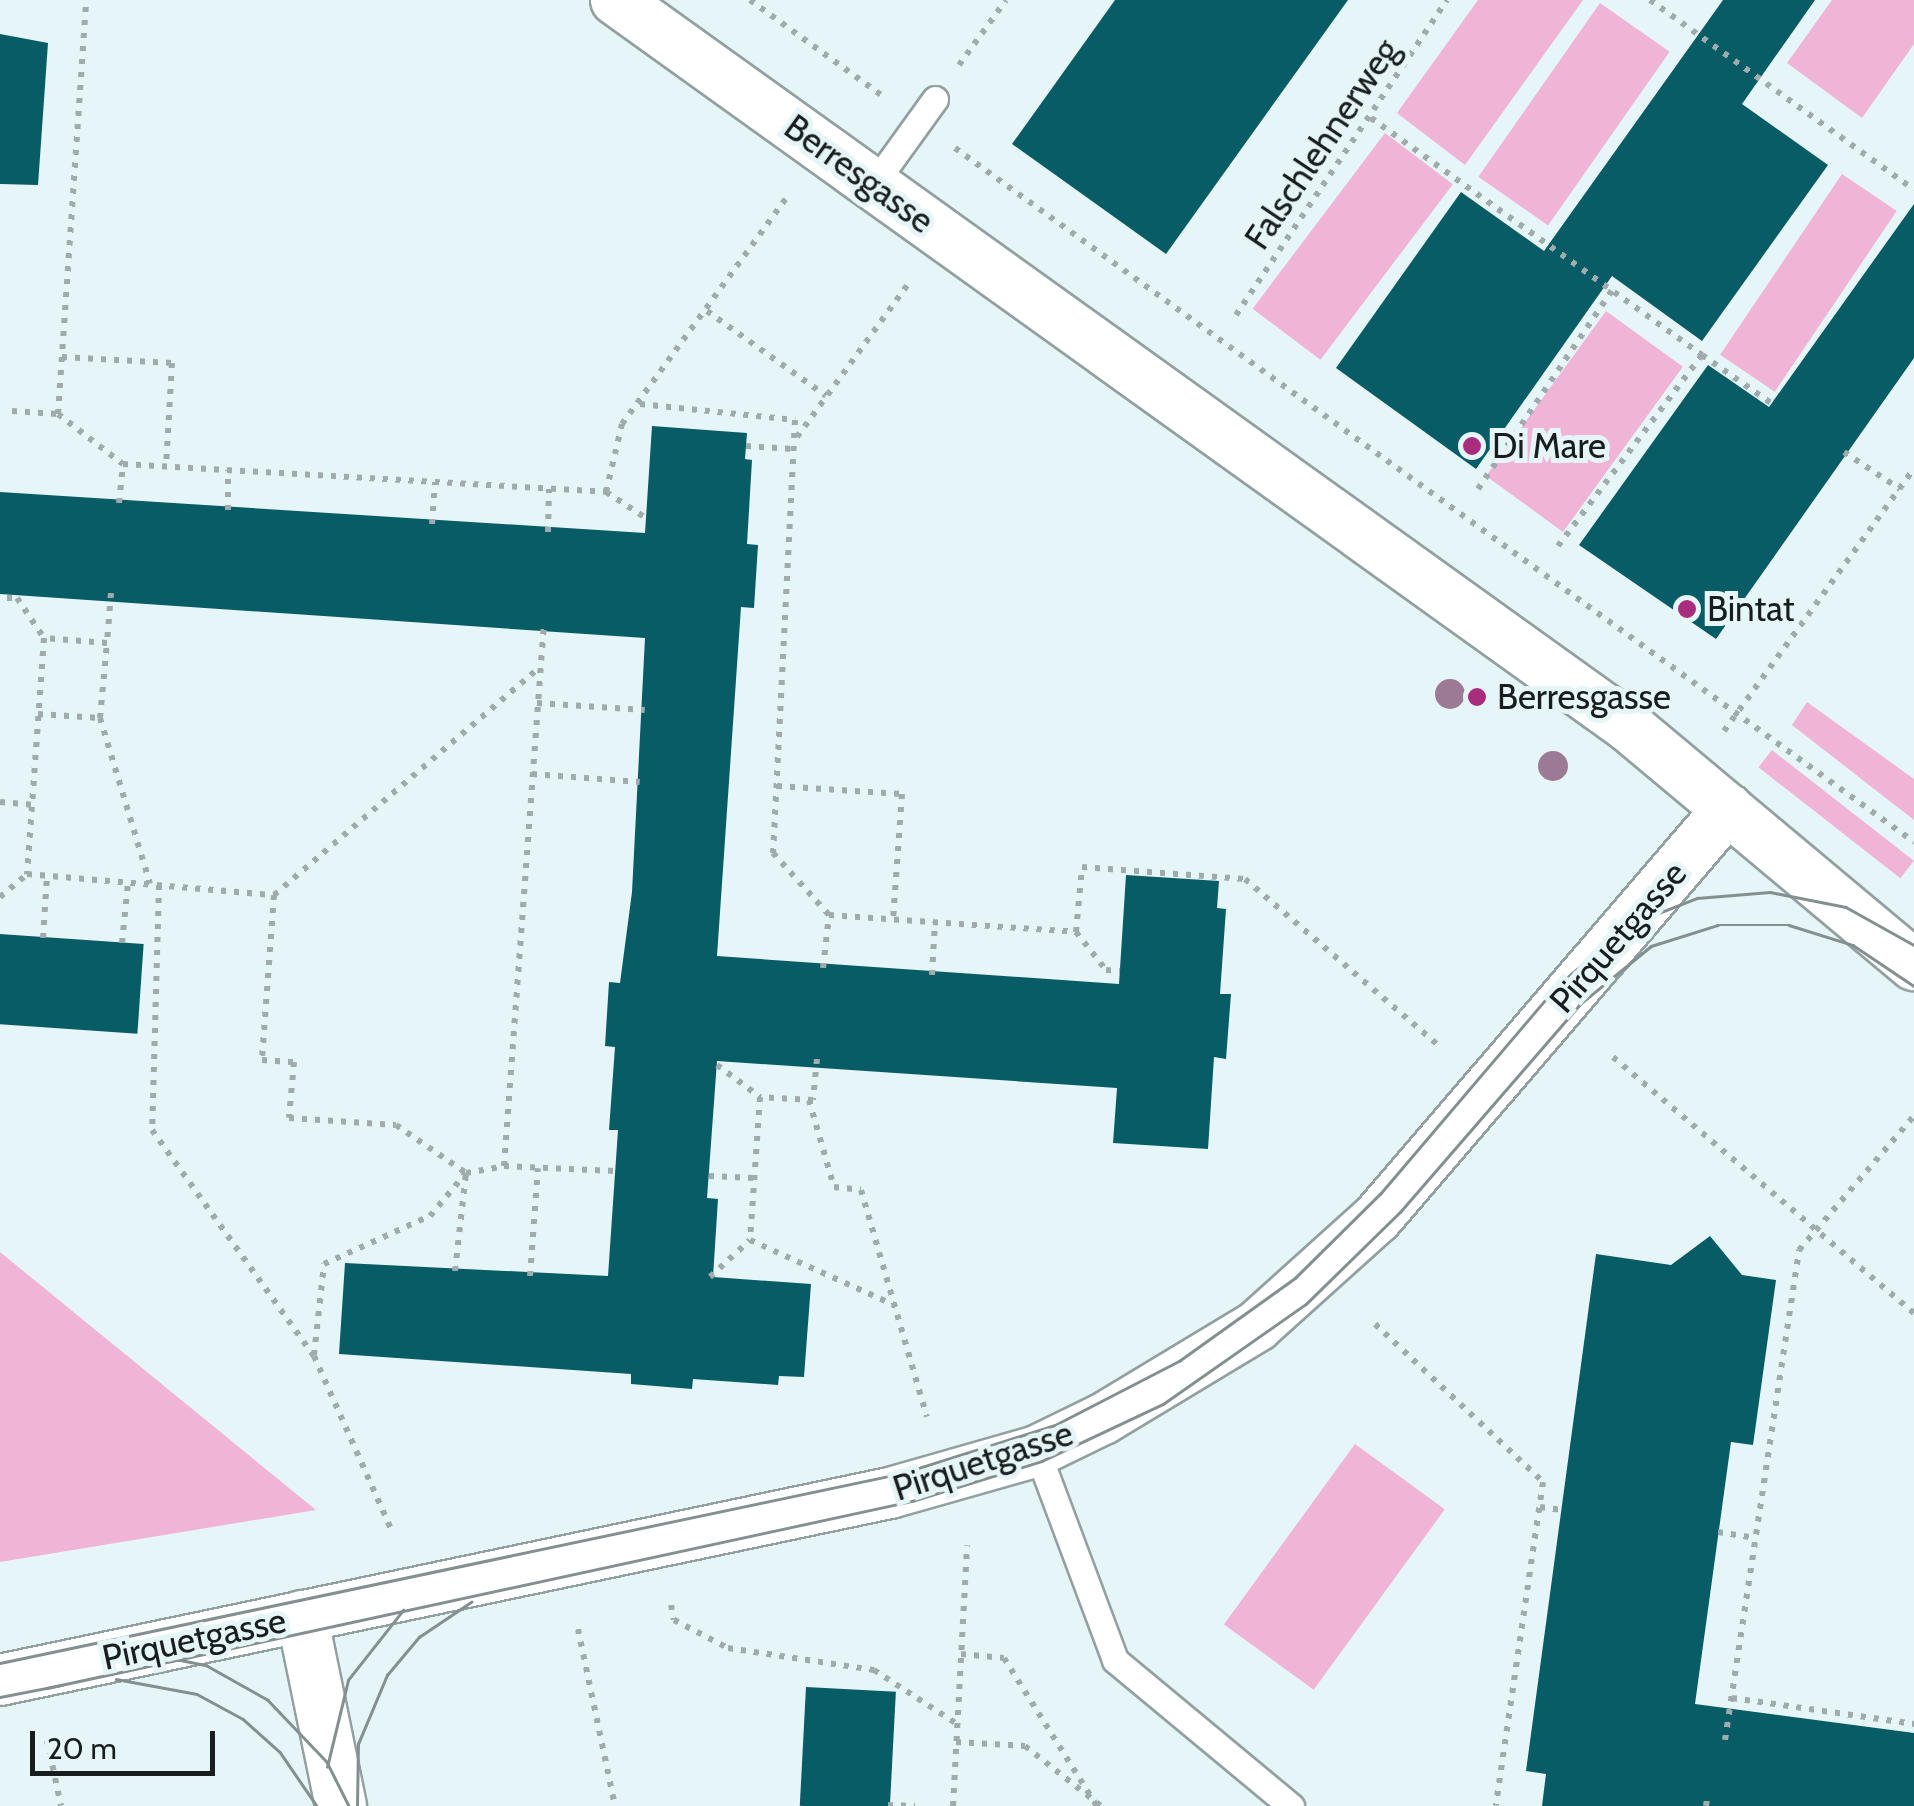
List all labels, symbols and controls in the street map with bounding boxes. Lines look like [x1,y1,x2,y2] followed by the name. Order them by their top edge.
[1236,31,1408,257] street label: Falschlehnerweg
[776,106,942,242] street label: Berresgasse
[1492,425,1606,467] place label: Di Mare
[1461,435,1483,457] marker: Di Mare
[1707,588,1794,630] place label: Bintat
[1676,598,1698,620] marker: Bintat
[1497,676,1671,718] place label: Berresgasse
[1466,686,1488,708] marker: Berresgasse
[1541,853,1695,1021] street label: Pirquetgasse
[888,1412,1078,1510] street label: Pirquetgasse
[98,1599,290,1679] street label: Pirquetgasse
[35,1711,220,1773] scale bar
[47,1730,117,1767] text: 20 m

